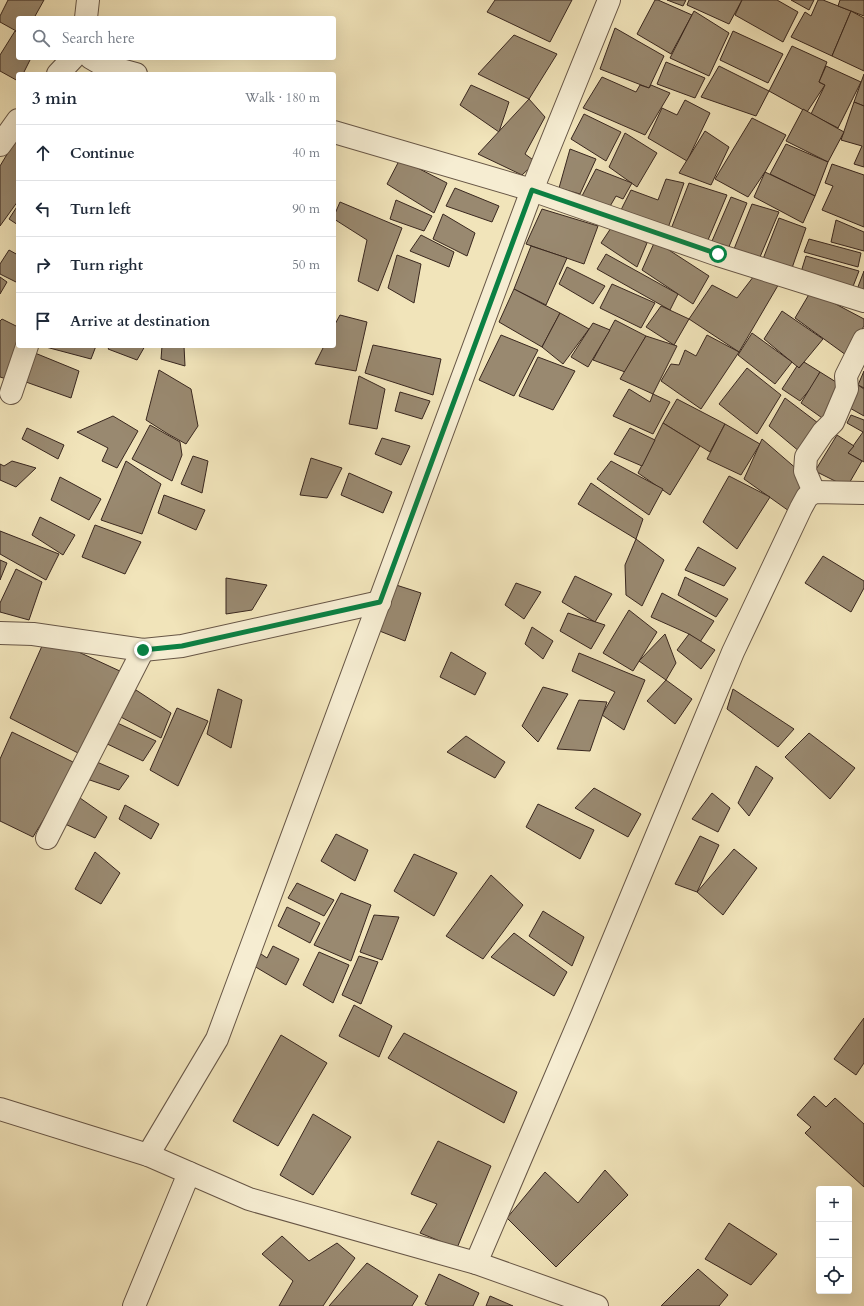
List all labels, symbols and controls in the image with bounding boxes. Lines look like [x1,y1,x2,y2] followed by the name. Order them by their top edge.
[16,16,336,60] search box
[30,27,52,49] icon: search
[62,28,135,48] text: Search here
[32,87,77,110] text: 3 min
[245,89,320,107] text: Walk · 180 m
[32,142,54,164] icon: ahead
[70,143,135,163] text: Continue
[292,144,320,162] text: 40 m
[32,198,54,220] icon: left
[70,199,131,219] text: Turn left
[292,200,320,218] text: 90 m
[709,245,727,263] route start
[32,254,54,276] icon: right
[70,255,143,275] text: Turn right
[292,256,320,274] text: 50 m
[32,310,54,332] icon: arrive
[70,311,210,331] text: Arrive at destination
[134,641,152,659] route end
[816,1186,852,1294] map controls
[816,1186,852,1222] button: +
[816,1222,852,1258] button: −
[816,1258,852,1294] button: locate

